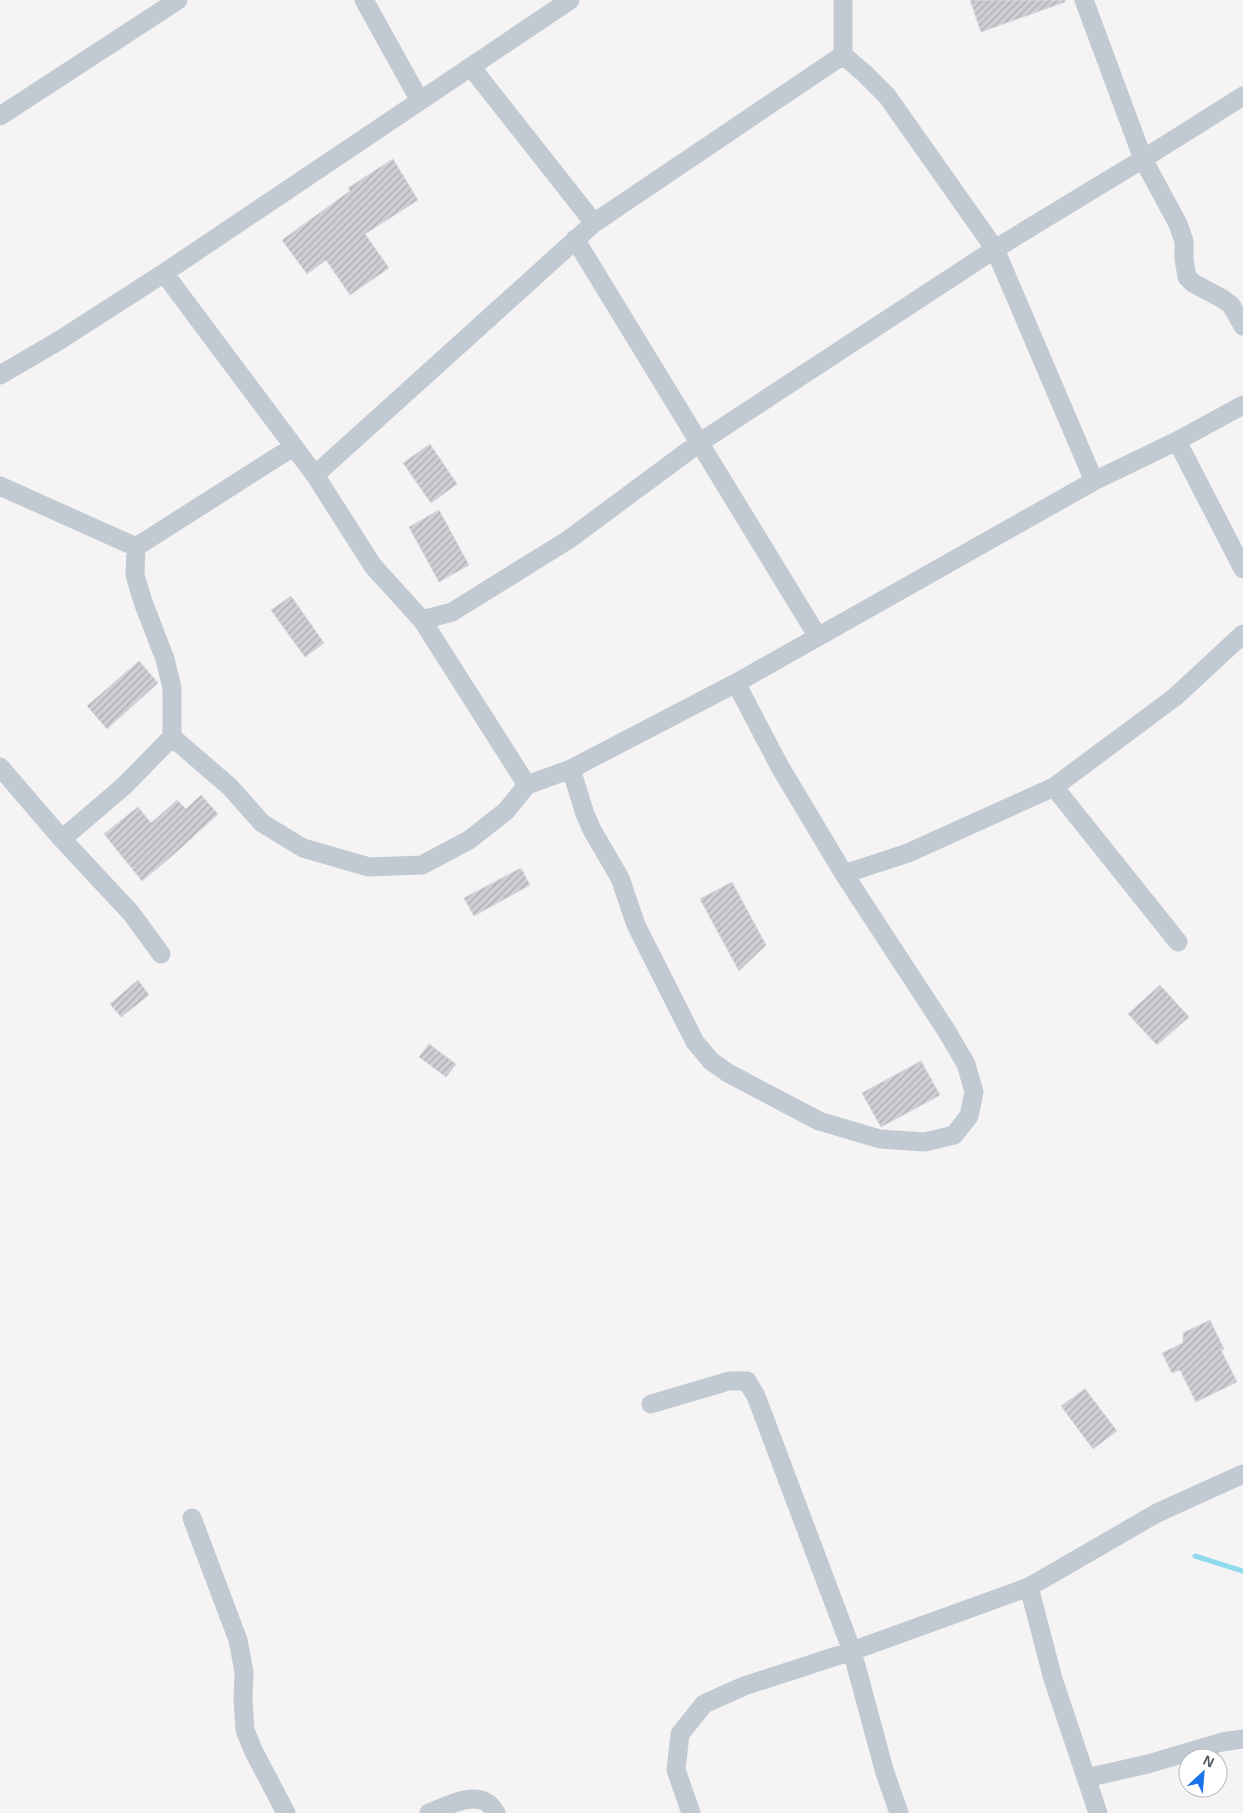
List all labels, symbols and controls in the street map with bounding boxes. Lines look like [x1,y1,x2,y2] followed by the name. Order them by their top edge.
[1178,1748,1228,1798] north arrow
[1201,1752,1217,1771] text: N

